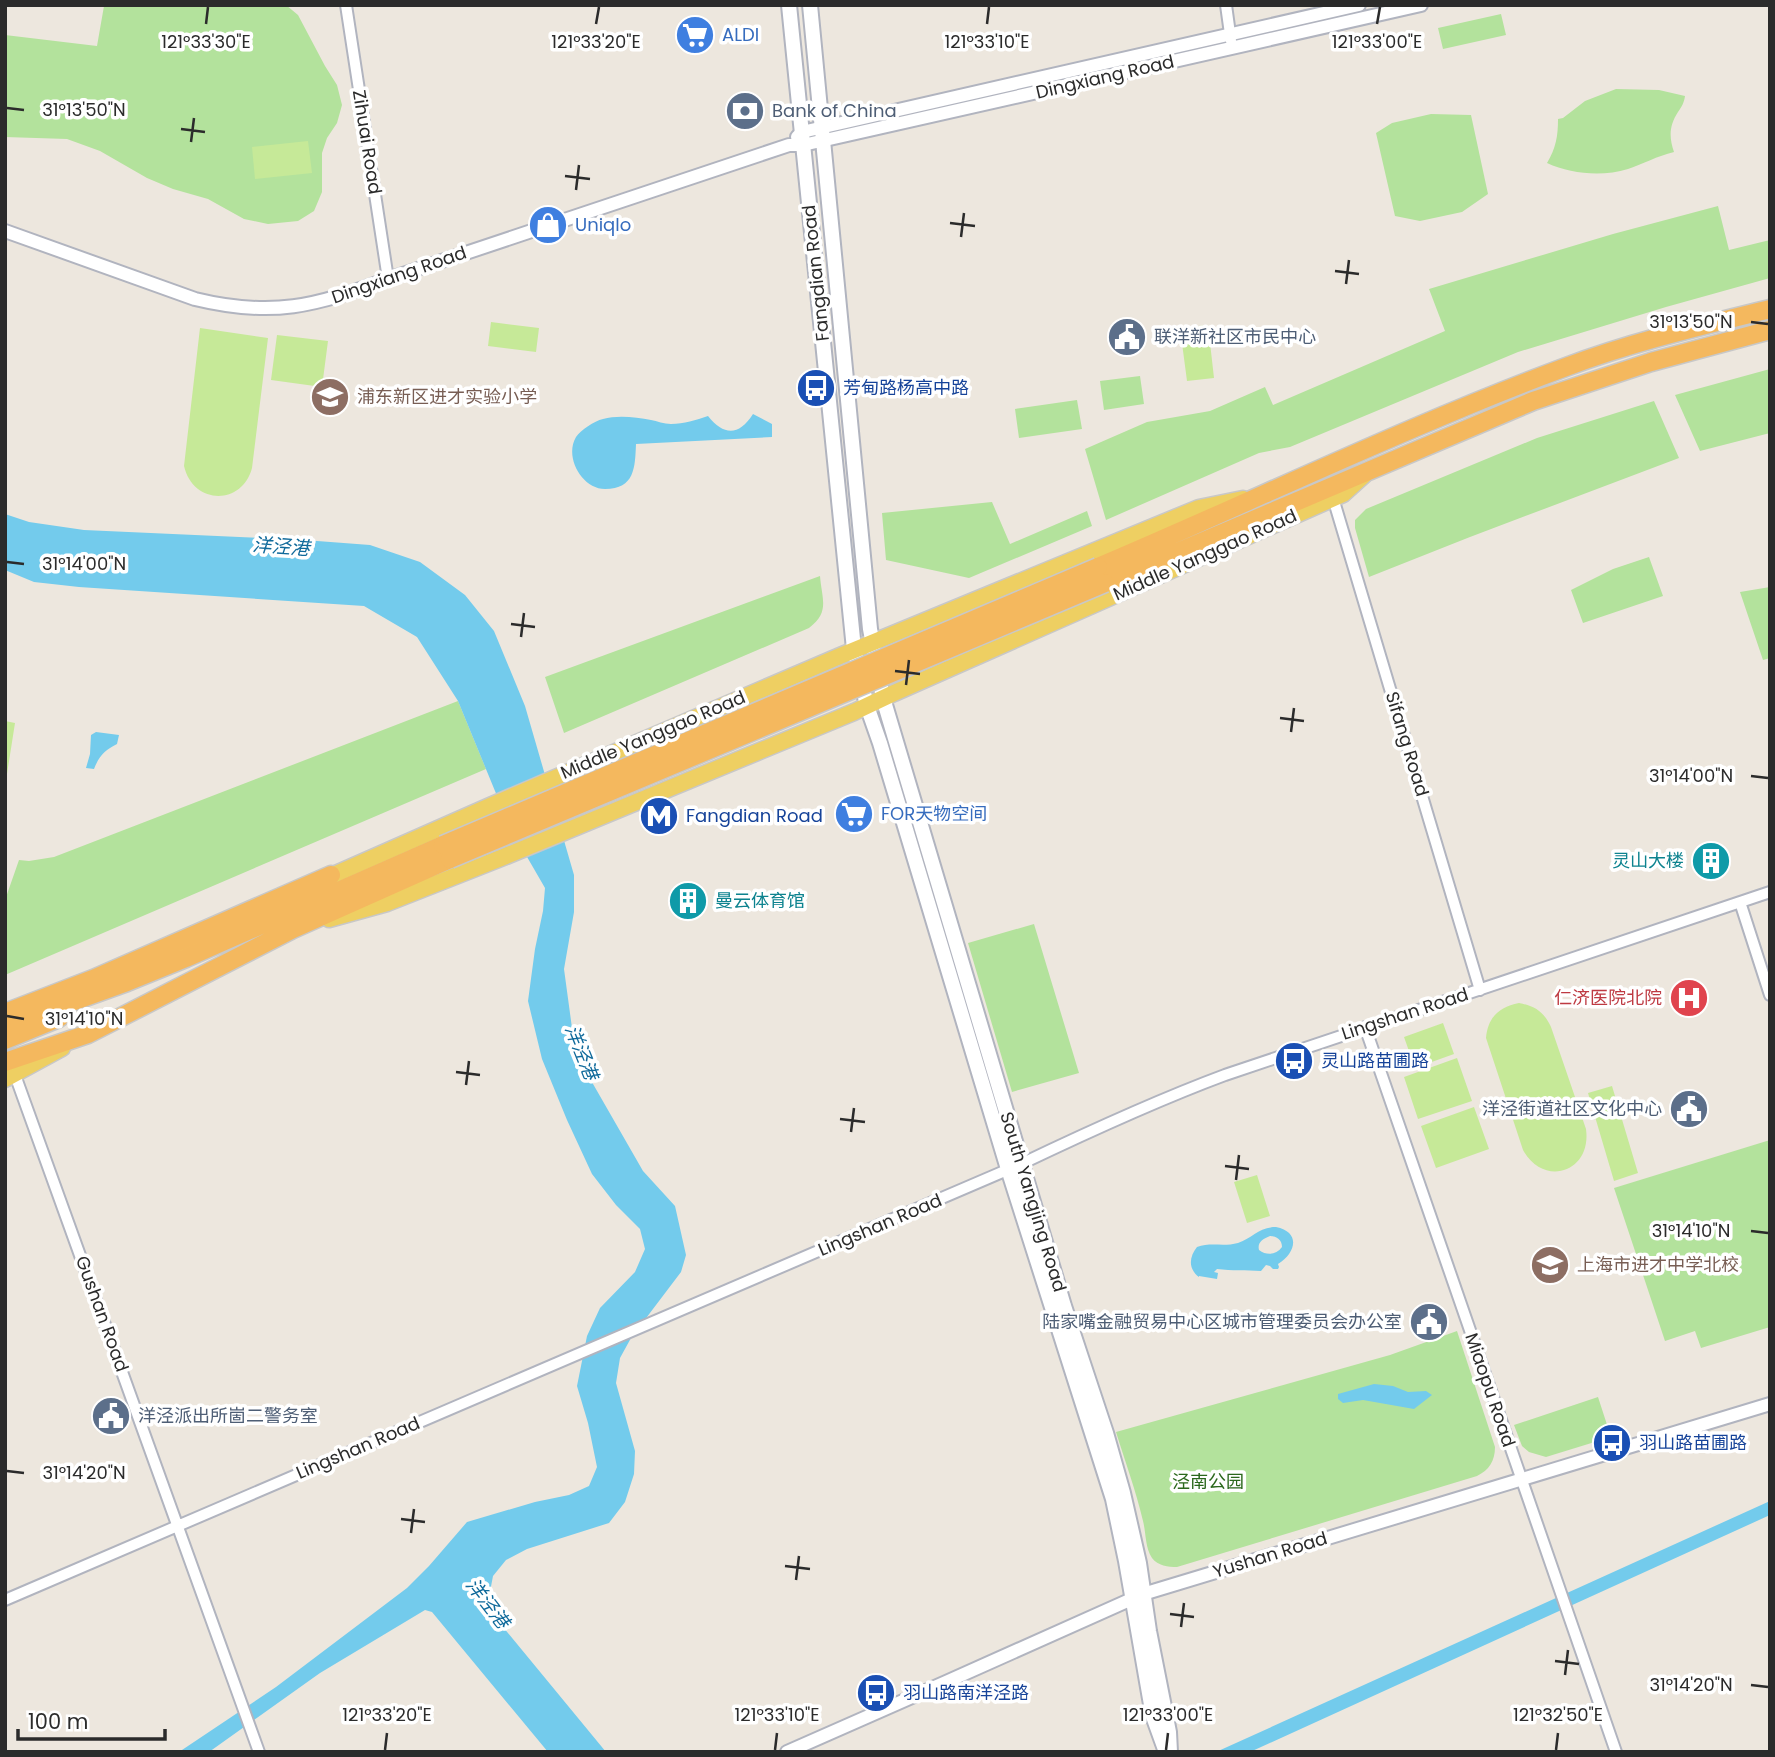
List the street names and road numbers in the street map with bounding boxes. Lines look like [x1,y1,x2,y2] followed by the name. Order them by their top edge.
[1033,48,1177,105] street label: Dingxiang Road
[347,88,388,196] street label: Zihuai Road
[796,204,835,342] street label: Fangdian Road
[328,240,470,309] street label: Dingxiang Road
[1109,503,1301,606] street label: Middle Yanggao Road
[557,684,749,785] street label: Middle Yanggao Road
[1380,688,1435,799] street label: Sifang Road
[1338,981,1472,1046] street label: Lingshan Road
[994,1109,1073,1295] street label: South Yangjing Road
[814,1187,945,1262] street label: Lingshan Road
[70,1252,135,1375] street label: Gushan Road
[1459,1330,1522,1450] street label: Miaopu Road
[292,1410,423,1485] street label: Lingshan Road
[1210,1525,1330,1584] street label: Yushan Road

